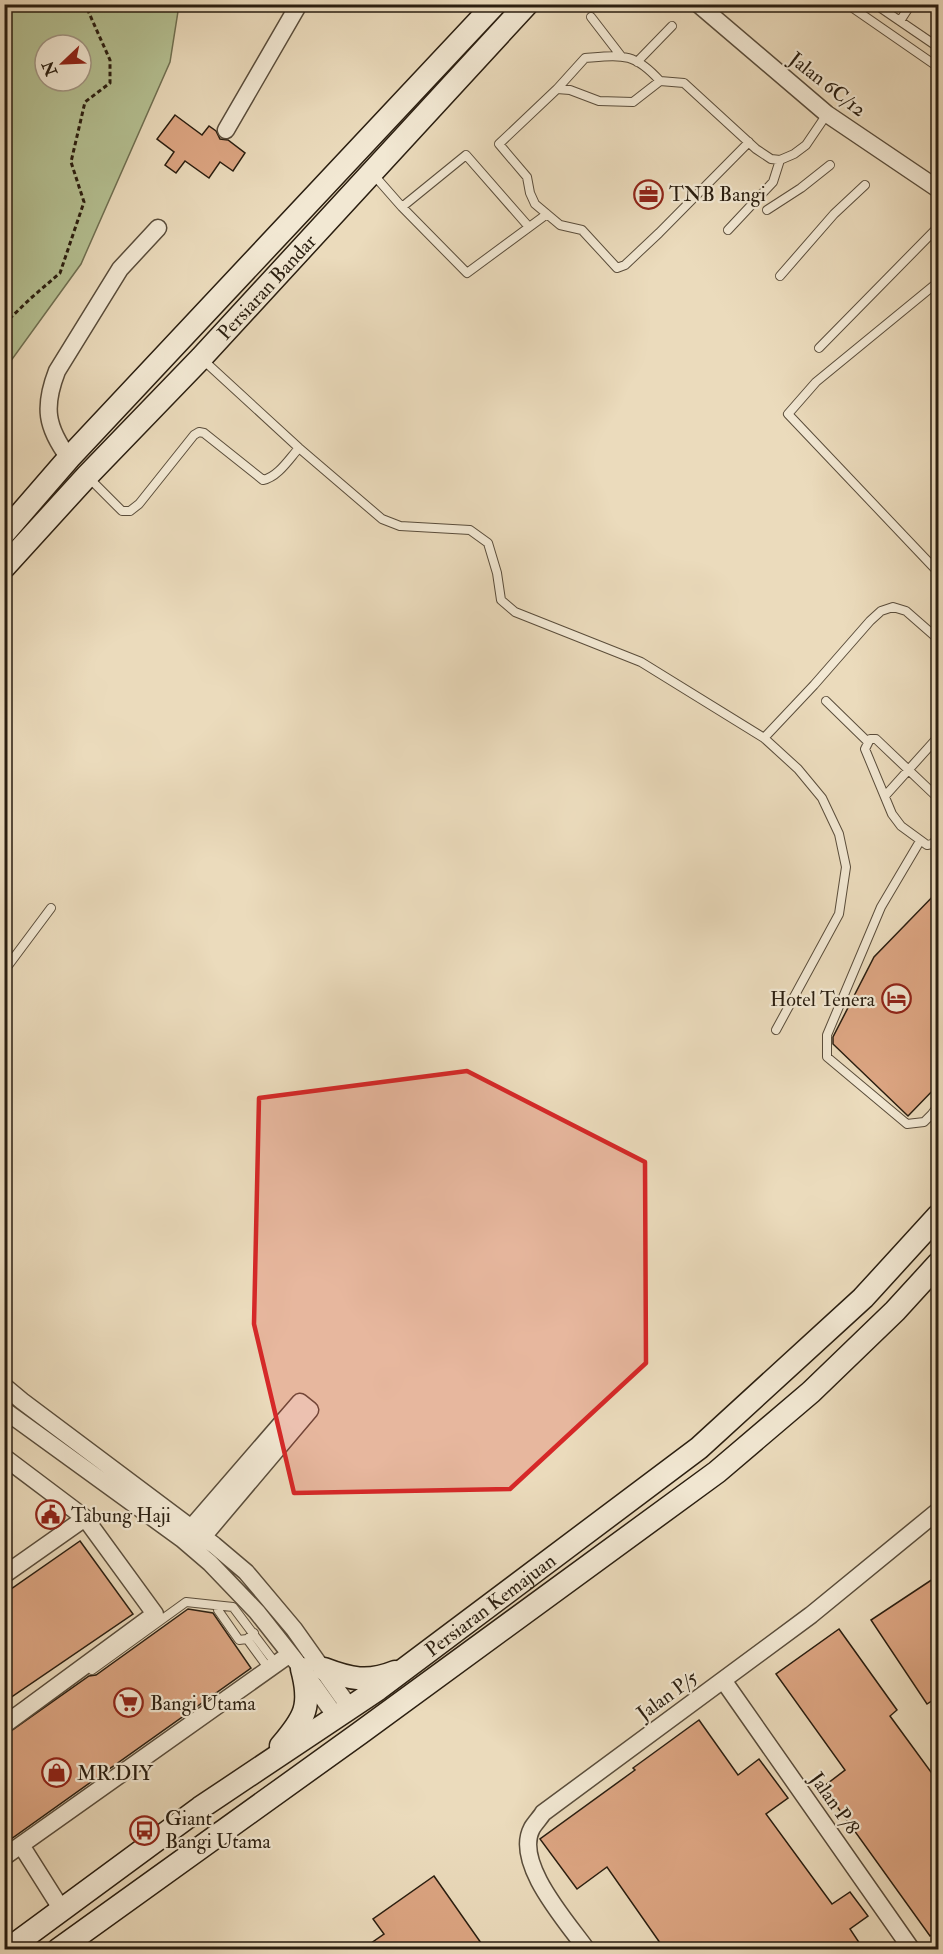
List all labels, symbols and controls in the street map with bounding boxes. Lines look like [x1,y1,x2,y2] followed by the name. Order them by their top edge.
[33,33,93,93] north arrow
[783,46,871,122] street label: Jalan 6C/12
[38,57,63,80] text: N
[632,178,664,210] office icon: TNB Bangi
[669,182,766,207] place label: TNB Bangi
[212,229,322,345] street label: Persiaran Bandar
[880,983,912,1015] hotel icon: Hotel Tenera
[770,987,876,1012] place label: Hotel Tenera
[34,1499,66,1531] public building icon: Tabung Haji
[71,1503,171,1528] place label: Tabung Haji
[420,1548,561,1662] street label: Persiaran Kemajuan
[631,1665,703,1727] street label: Jalan P/5
[113,1687,145,1719] supermarket icon: Bangi Utama
[150,1691,257,1716] place label: Bangi Utama
[40,1757,72,1789] shop icon: MR.DIY
[77,1761,154,1786] place label: MR.DIY
[804,1767,865,1839] street label: Jalan P/8
[165,1806,272,1854] place label: Giant Bangi Utama
[128,1814,160,1846] bus stop icon: Giant Bangi Utama

